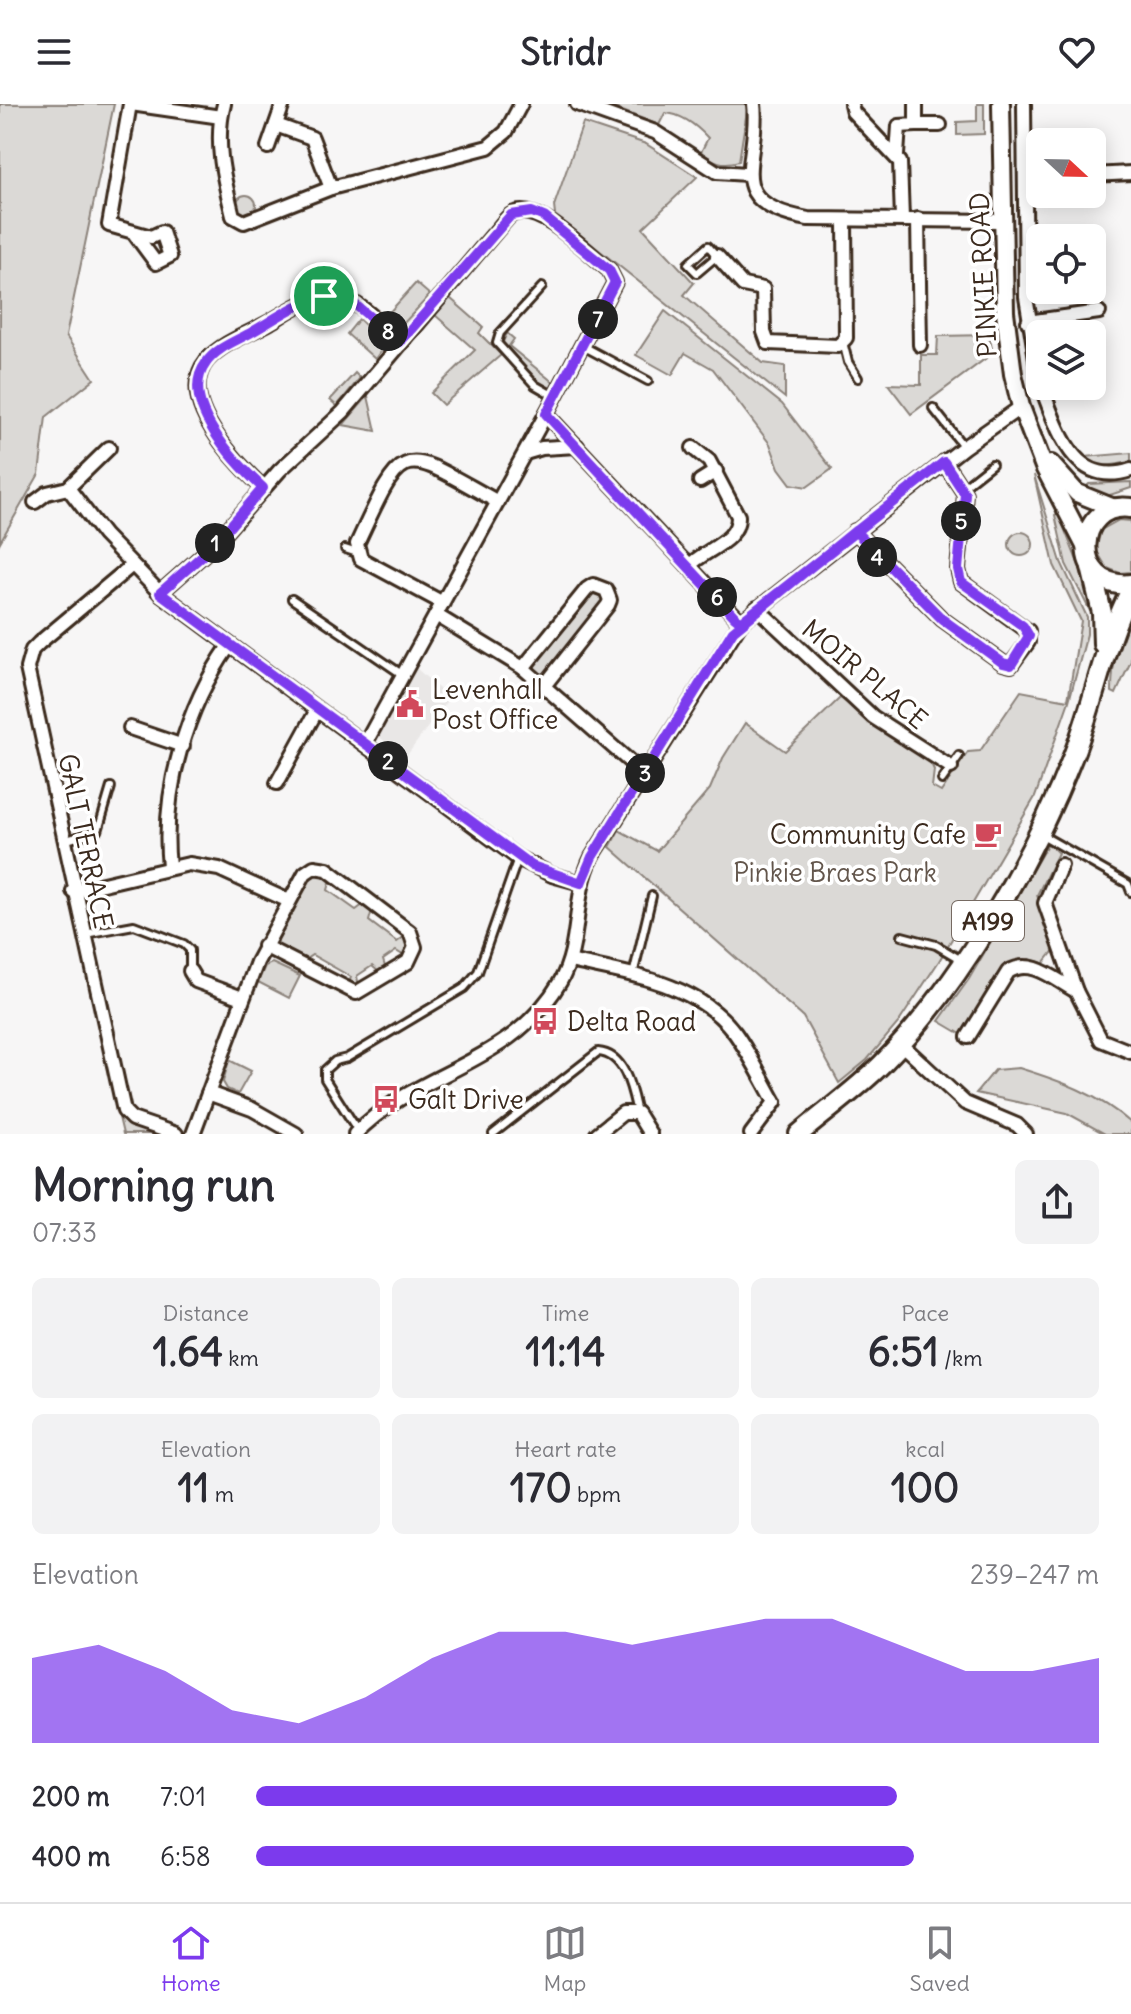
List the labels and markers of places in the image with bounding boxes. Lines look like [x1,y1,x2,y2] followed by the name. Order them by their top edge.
[290,262,358,330] pin
[578,299,618,339] pin: 7
[368,311,408,351] pin: 8
[941,501,981,541] pin: 5
[195,523,235,563] pin: 1
[857,537,897,577] pin: 4
[697,577,737,617] pin: 6
[432,673,558,736] place label: Levenhall Post Office
[395,689,425,719] public building icon: Levenhall Post Office
[368,741,408,781] pin: 2
[625,753,665,793] pin: 3
[770,818,966,851] place label: Community Cafe
[973,819,1003,849] cafe icon: Community Cafe
[567,1005,696,1038] place label: Delta Road
[530,1006,560,1036] bus stop icon: Delta Road
[408,1083,524,1116] place label: Galt Drive
[371,1084,401,1114] bus stop icon: Galt Drive

